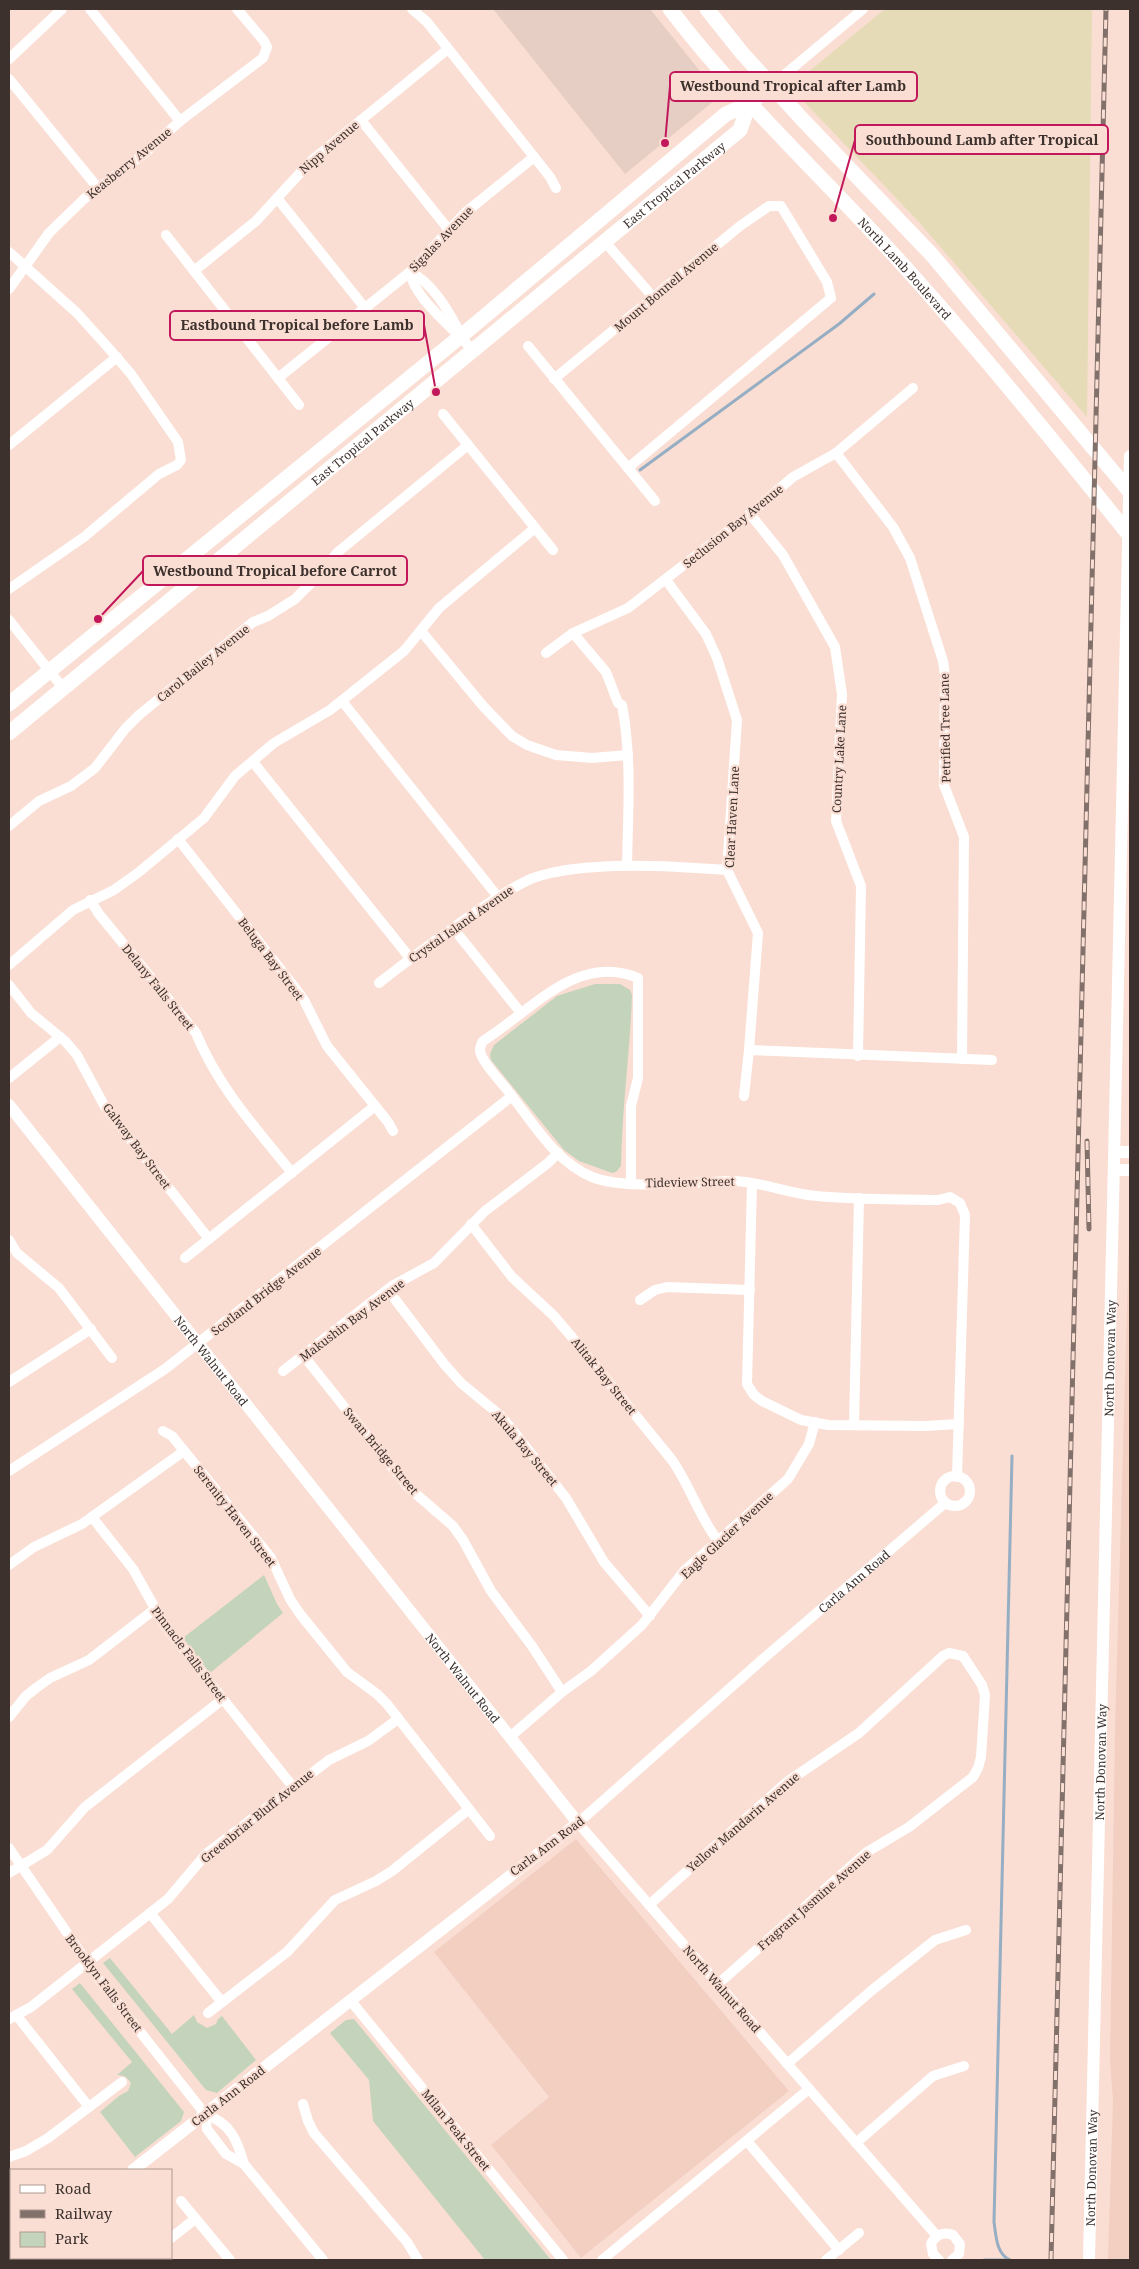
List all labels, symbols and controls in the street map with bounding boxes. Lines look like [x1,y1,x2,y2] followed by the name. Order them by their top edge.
[670,72,917,101] callout: Westbound Tropical after Lamb
[680,76,906,95] text: Westbound Tropical after Lamb
[296,116,362,178] street label: Nipp Avenue
[83,123,175,203] street label: Keasberry Avenue
[855,125,1108,154] callout: Southbound Lamb after Tropical
[866,130,1098,149] text: Southbound Lamb after Tropical
[619,137,729,232] street label: East Tropical Parkway
[405,202,477,276] street label: Sigalas Avenue
[854,213,956,323] street label: North Lamb Boulevard
[610,238,722,336] street label: Mount Bonnell Avenue
[170,311,424,340] callout: Eastbound Tropical before Lamb
[180,315,414,334] text: Eastbound Tropical before Lamb
[307,394,417,489] street label: East Tropical Parkway
[679,480,787,572] street label: Seclusion Bay Avenue
[143,556,407,585] callout: Westbound Tropical before Carrot
[153,561,397,580] text: Westbound Tropical before Carrot
[153,620,253,706] street label: Carol Bailey Avenue
[936,673,954,783] street label: Petrified Tree Lane
[828,704,850,814] street label: Country Lake Lane
[721,766,743,868] street label: Clear Haven Lane
[405,881,517,967] street label: Crystal Island Avenue
[234,914,308,1004] street label: Beluga Bay Street
[118,941,198,1033] street label: Delany Falls Street
[99,1100,175,1192] street label: Galway Bay Street
[645,1173,735,1191] street label: Tideview Street
[207,1242,325,1340] street label: Scotland Bridge Avenue
[296,1275,408,1365] street label: Makushin Bay Avenue
[1100,1299,1119,1417] street label: North Donovan Way
[170,1312,253,1410] street label: North Walnut Road
[568,1334,640,1418] street label: Alitak Bay Street
[340,1404,422,1498] street label: Swan Bridge Street
[488,1406,562,1490] street label: Akula Bay Street
[190,1462,280,1570] street label: Serenity Haven Street
[677,1488,777,1582] street label: Eagle Glacier Avenue
[814,1545,894,1617] street label: Carla Ann Road
[148,1603,230,1705] street label: Pinnacle Falls Street
[422,1629,504,1727] street label: North Walnut Road
[1090,1703,1110,1821] street label: North Donovan Way
[197,1765,317,1867] street label: Greenbriar Bluff Avenue
[682,1768,803,1876] street label: Yellow Mandarin Avenue
[506,1812,588,1880] street label: Carla Ann Road
[754,1846,874,1954] street label: Fragrant Jasmine Avenue
[62,1931,146,2035] street label: Brooklyn Falls Street
[679,1942,765,2037] street label: North Walnut Road
[188,2061,269,2130] street label: Carla Ann Road
[418,2086,494,2174] street label: Milan Peak Street
[1081,2109,1101,2227] street label: North Donovan Way
[10,2169,172,2259] legend
[55,2178,91,2198] text: Road
[55,2203,113,2223] text: Railway
[55,2228,89,2248] text: Park

